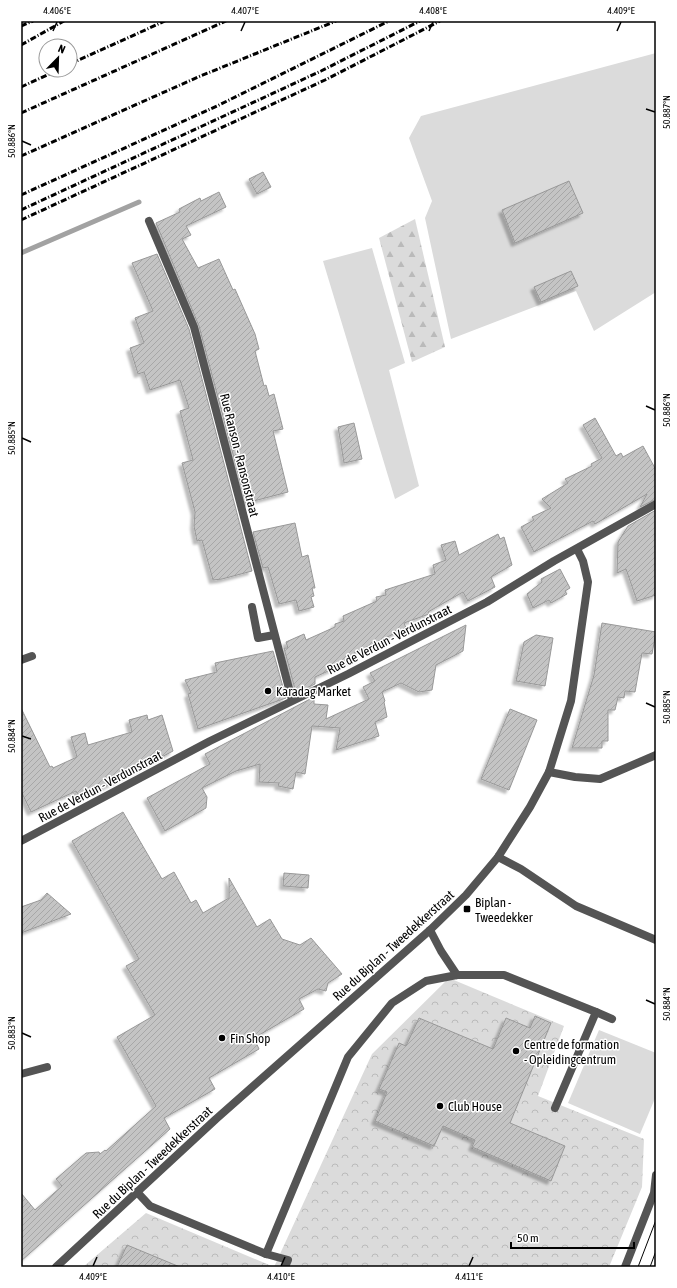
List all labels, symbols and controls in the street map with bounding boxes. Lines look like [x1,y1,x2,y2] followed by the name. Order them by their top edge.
[43,5,72,16] text: 4.406°E
[231,5,260,16] text: 4.407°E
[419,5,448,16] text: 4.408°E
[607,5,636,16] text: 4.409°E
[38,38,78,78] north arrow
[57,42,67,56] text: N
[661,95,672,129] text: 50.887°N
[6,124,17,158] text: 50.886°N
[217,392,262,519] street label: Rue Ranson - Ransonstraat
[661,393,672,427] text: 50.886°N
[6,421,17,455] text: 50.885°N
[324,601,454,677] street label: Rue de Verdun - Verdunstraat
[276,684,351,699] place label: Karadag Market
[263,686,273,696] marker: Karadag Market
[661,690,672,724] text: 50.885°N
[6,719,17,753] text: 50.884°N
[36,747,165,825] street label: Rue de Verdun - Verdunstraat
[330,887,457,1004] street label: Rue du Biplan - Tweedekkerstraat
[475,895,533,925] place label: Biplan - Tweedekker
[462,904,472,914] marker: Biplan - Tweedekker
[661,987,672,1021] text: 50.884°N
[6,1016,17,1050] text: 50.883°N
[230,1031,270,1046] place label: Fin Shop
[217,1033,227,1043] marker: Fin Shop
[524,1037,619,1067] place label: Centre de formation - Opleidingcentrum
[511,1046,521,1056] marker: Centre de formation - Opleidingcentrum
[448,1099,502,1114] place label: Club House
[435,1101,445,1111] marker: Club House
[90,1103,215,1222] street label: Rue du Biplan - Tweedekkerstraat
[511,1224,634,1250] scale bar
[517,1231,539,1245] text: 50 m
[79,1271,108,1282] text: 4.409°E
[267,1271,296,1282] text: 4.410°E
[455,1271,484,1282] text: 4.411°E

